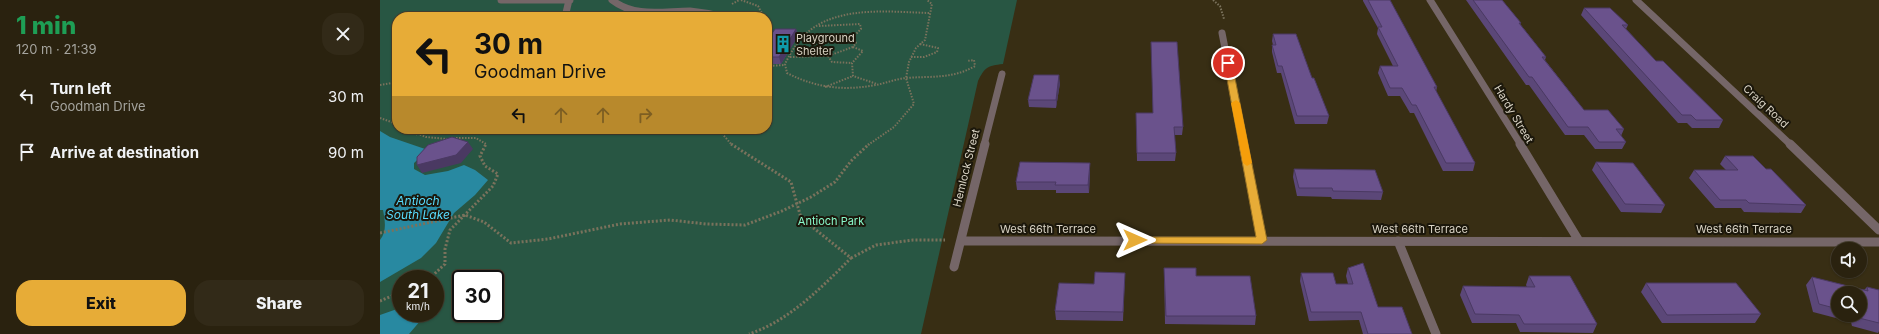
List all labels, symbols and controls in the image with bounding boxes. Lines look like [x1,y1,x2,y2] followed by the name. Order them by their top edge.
[16,11,76,40] text: 1 min
[322,13,364,55] button: close
[474,27,543,61] text: 30 m
[408,28,460,80] icon: left
[796,31,855,58] place label: Playground Shelter
[773,34,793,54] building icon: Playground Shelter
[16,41,97,57] text: 120 m · 21:39
[1211,46,1245,80] pin
[1217,52,1239,74] icon: arrive
[474,61,606,82] text: Goodman Drive
[50,79,111,98] text: Turn left
[1740,81,1792,131] street label: Craig Road
[1491,82,1537,146] street label: Hardy Street
[16,85,38,107] icon: left
[328,87,364,106] text: 30 m
[50,98,146,114] text: Goodman Drive
[508,104,530,126] icon: left
[550,104,572,126] icon: ahead
[592,104,614,126] icon: ahead
[634,104,656,126] icon: right
[950,127,983,208] street label: Hemlock Street
[16,141,38,163] icon: arrive
[50,143,199,162] text: Arrive at destination
[328,143,364,162] text: 90 m
[386,193,450,222] water label: Antioch South Lake
[798,214,864,228] park label: Antioch Park
[1114,219,1156,261] position arrow
[1000,222,1096,236] street label: West 66th Terrace
[1372,222,1468,236] street label: West 66th Terrace
[1696,222,1792,236] street label: West 66th Terrace
[1831,242,1867,322] map controls
[1831,242,1867,278] button: sound
[452,270,504,322] speed limit sign: 30
[407,279,429,303] text: 21
[16,280,186,326] button: Exit
[194,280,364,326] button: Share
[1831,286,1867,322] button: search
[406,300,430,312] text: km/h

